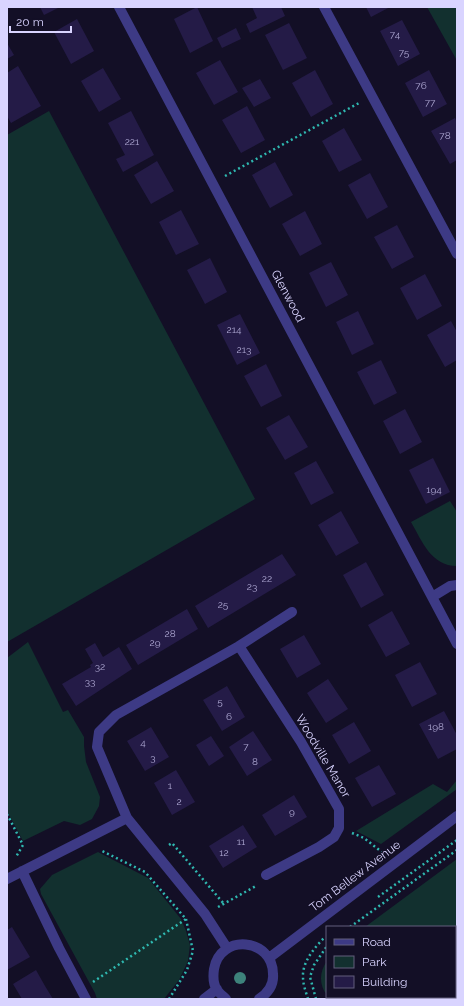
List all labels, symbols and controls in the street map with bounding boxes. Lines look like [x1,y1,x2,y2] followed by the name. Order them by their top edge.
[10,8,71,34] scale bar
[16,15,44,29] text: 20 m
[390,29,401,40] house number: 74
[399,47,410,58] house number: 75
[415,80,427,91] house number: 76
[425,97,436,108] house number: 77
[439,130,451,141] house number: 78
[125,136,140,147] house number: 221
[268,268,308,324] street label: Glenwood
[227,324,242,335] house number: 214
[237,344,251,355] house number: 213
[426,484,442,495] house number: 194
[262,573,272,584] house number: 22
[247,581,257,592] house number: 23
[218,599,229,610] house number: 25
[164,628,176,639] house number: 28
[149,637,161,648] house number: 29
[95,661,105,672] house number: 32
[85,676,95,687] house number: 33
[217,696,223,707] house number: 5
[226,711,232,722] house number: 6
[293,712,354,801] street label: Woodville Manor
[428,721,444,732] house number: 198
[140,737,146,748] house number: 4
[243,741,249,752] house number: 7
[150,752,156,763] house number: 3
[252,756,258,767] house number: 8
[168,780,173,791] house number: 1
[176,796,182,807] house number: 2
[289,806,295,817] house number: 9
[237,836,246,847] house number: 11
[307,837,403,915] street label: Tom Bellew Avenue
[219,847,229,858] house number: 12
[326,926,456,998] legend
[362,935,391,949] text: Road
[362,955,387,969] text: Park
[362,975,408,989] text: Building

